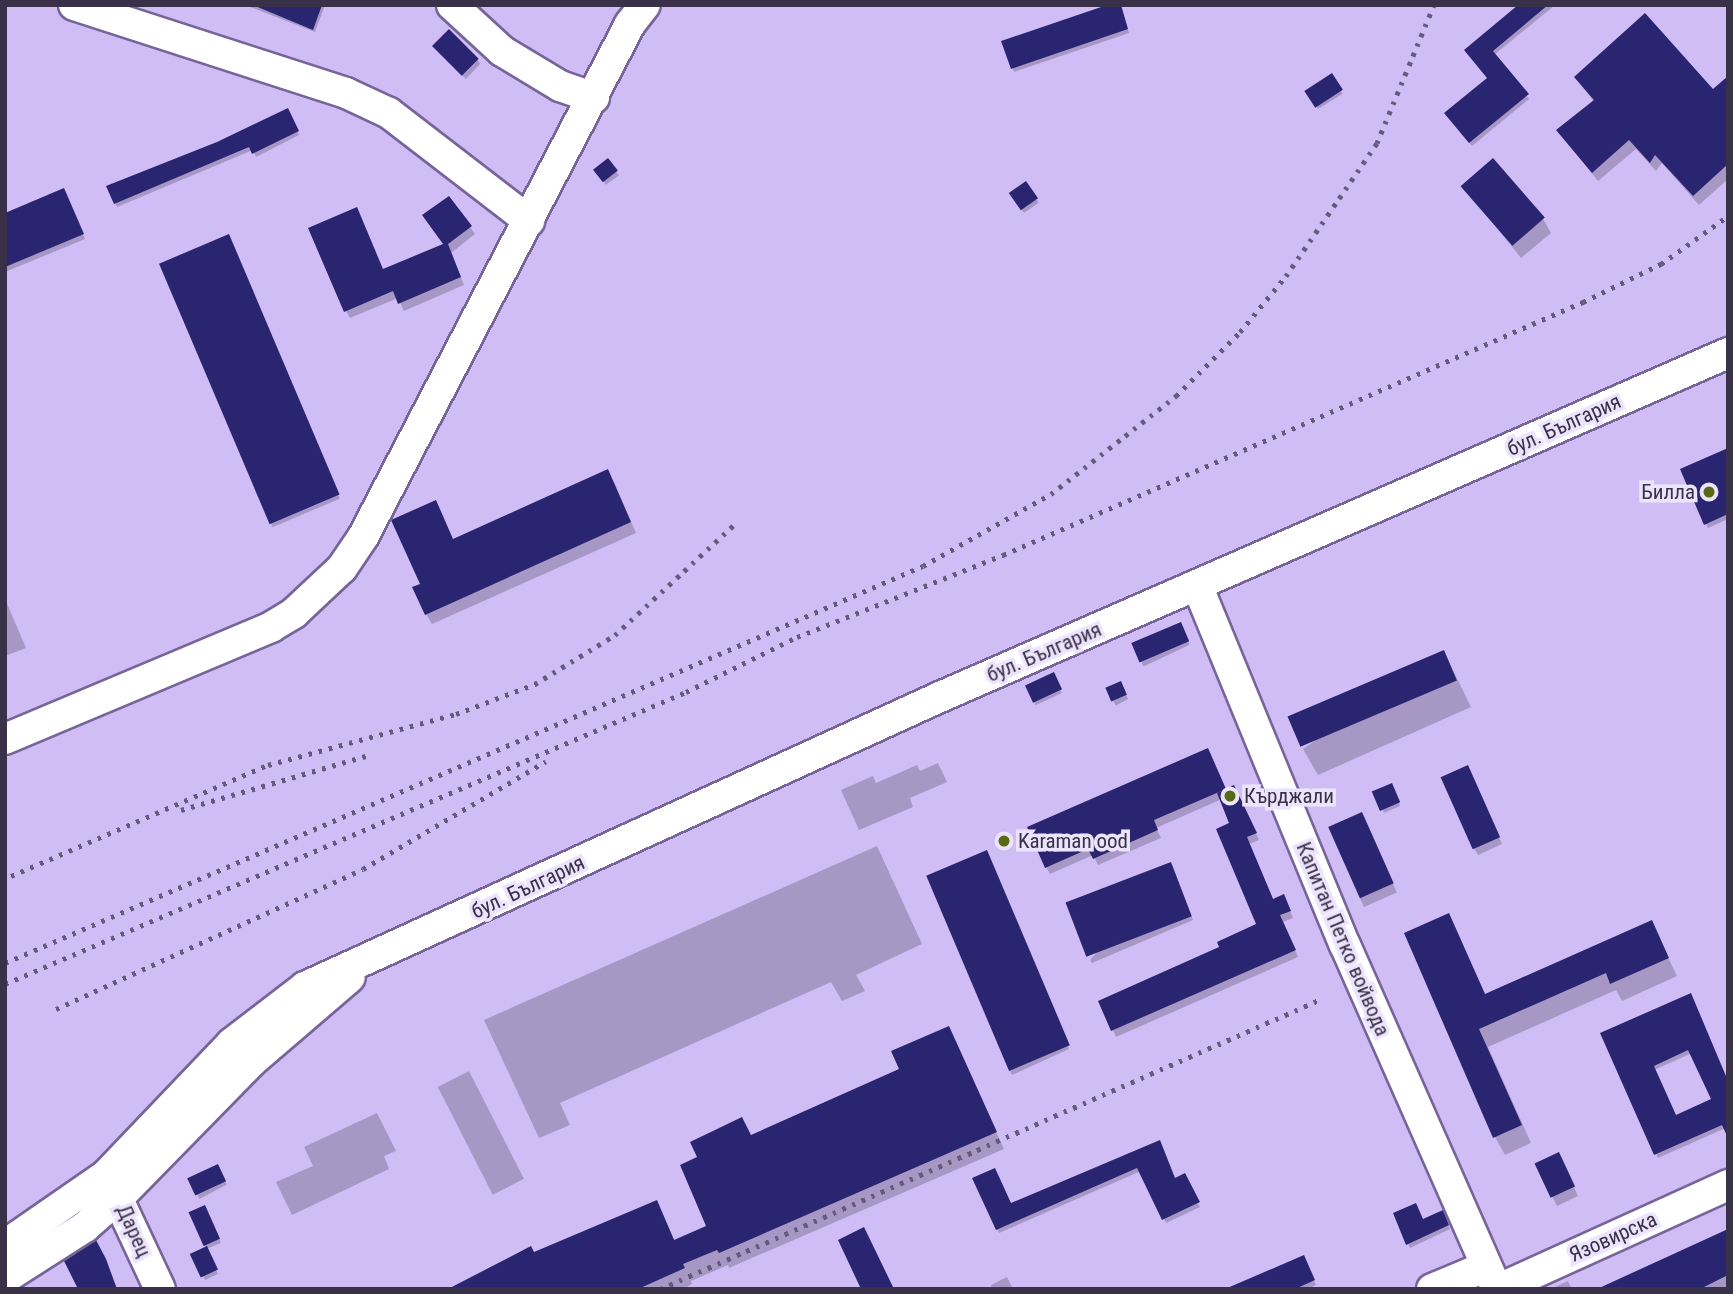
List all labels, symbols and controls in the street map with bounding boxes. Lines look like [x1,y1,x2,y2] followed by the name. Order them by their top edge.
[1503,389,1625,461] street label: бул. България
[1641,479,1695,505] place label: Билла
[1701,484,1717,500] marker: Билла
[983,617,1105,687] street label: бул. България
[1244,783,1334,809] place label: Кърджали
[1222,788,1238,804] marker: Кърджали
[1018,828,1128,854] place label: Karaman ood
[996,833,1012,849] marker: Karaman ood
[1291,838,1395,1040] street label: Капитан Петко войвода
[467,850,589,924] street label: бул. България
[111,1201,157,1261] street label: Дарец
[1565,1207,1661,1267] street label: Язовирска

